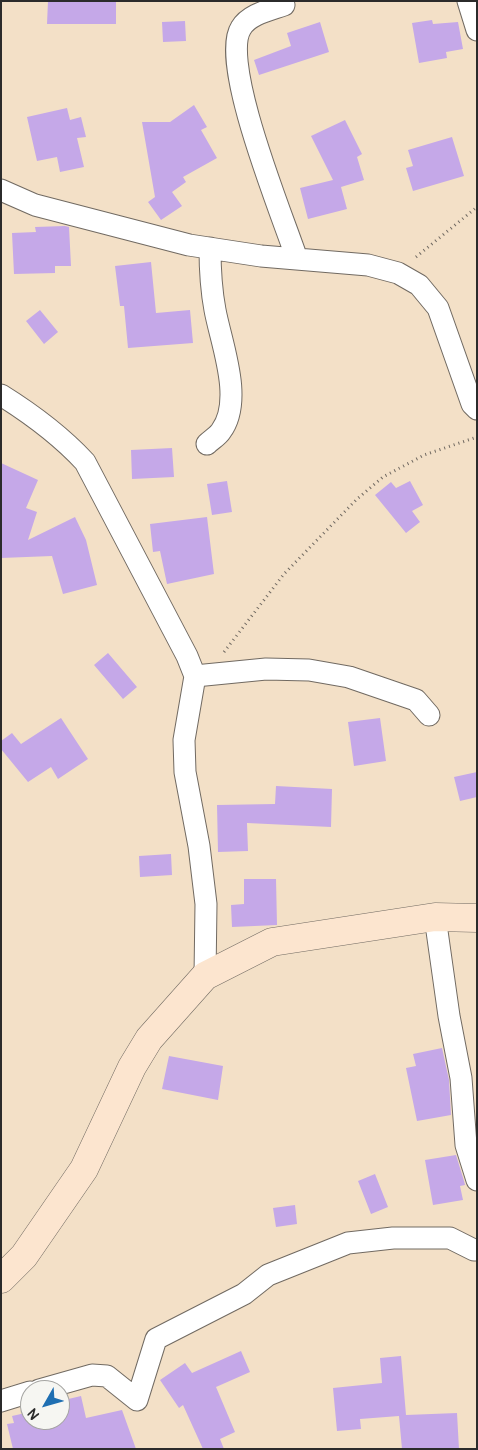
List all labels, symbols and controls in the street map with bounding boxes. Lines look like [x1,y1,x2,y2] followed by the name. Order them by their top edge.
[20,1380,70,1430] north arrow
[24,1405,43,1423] text: N

